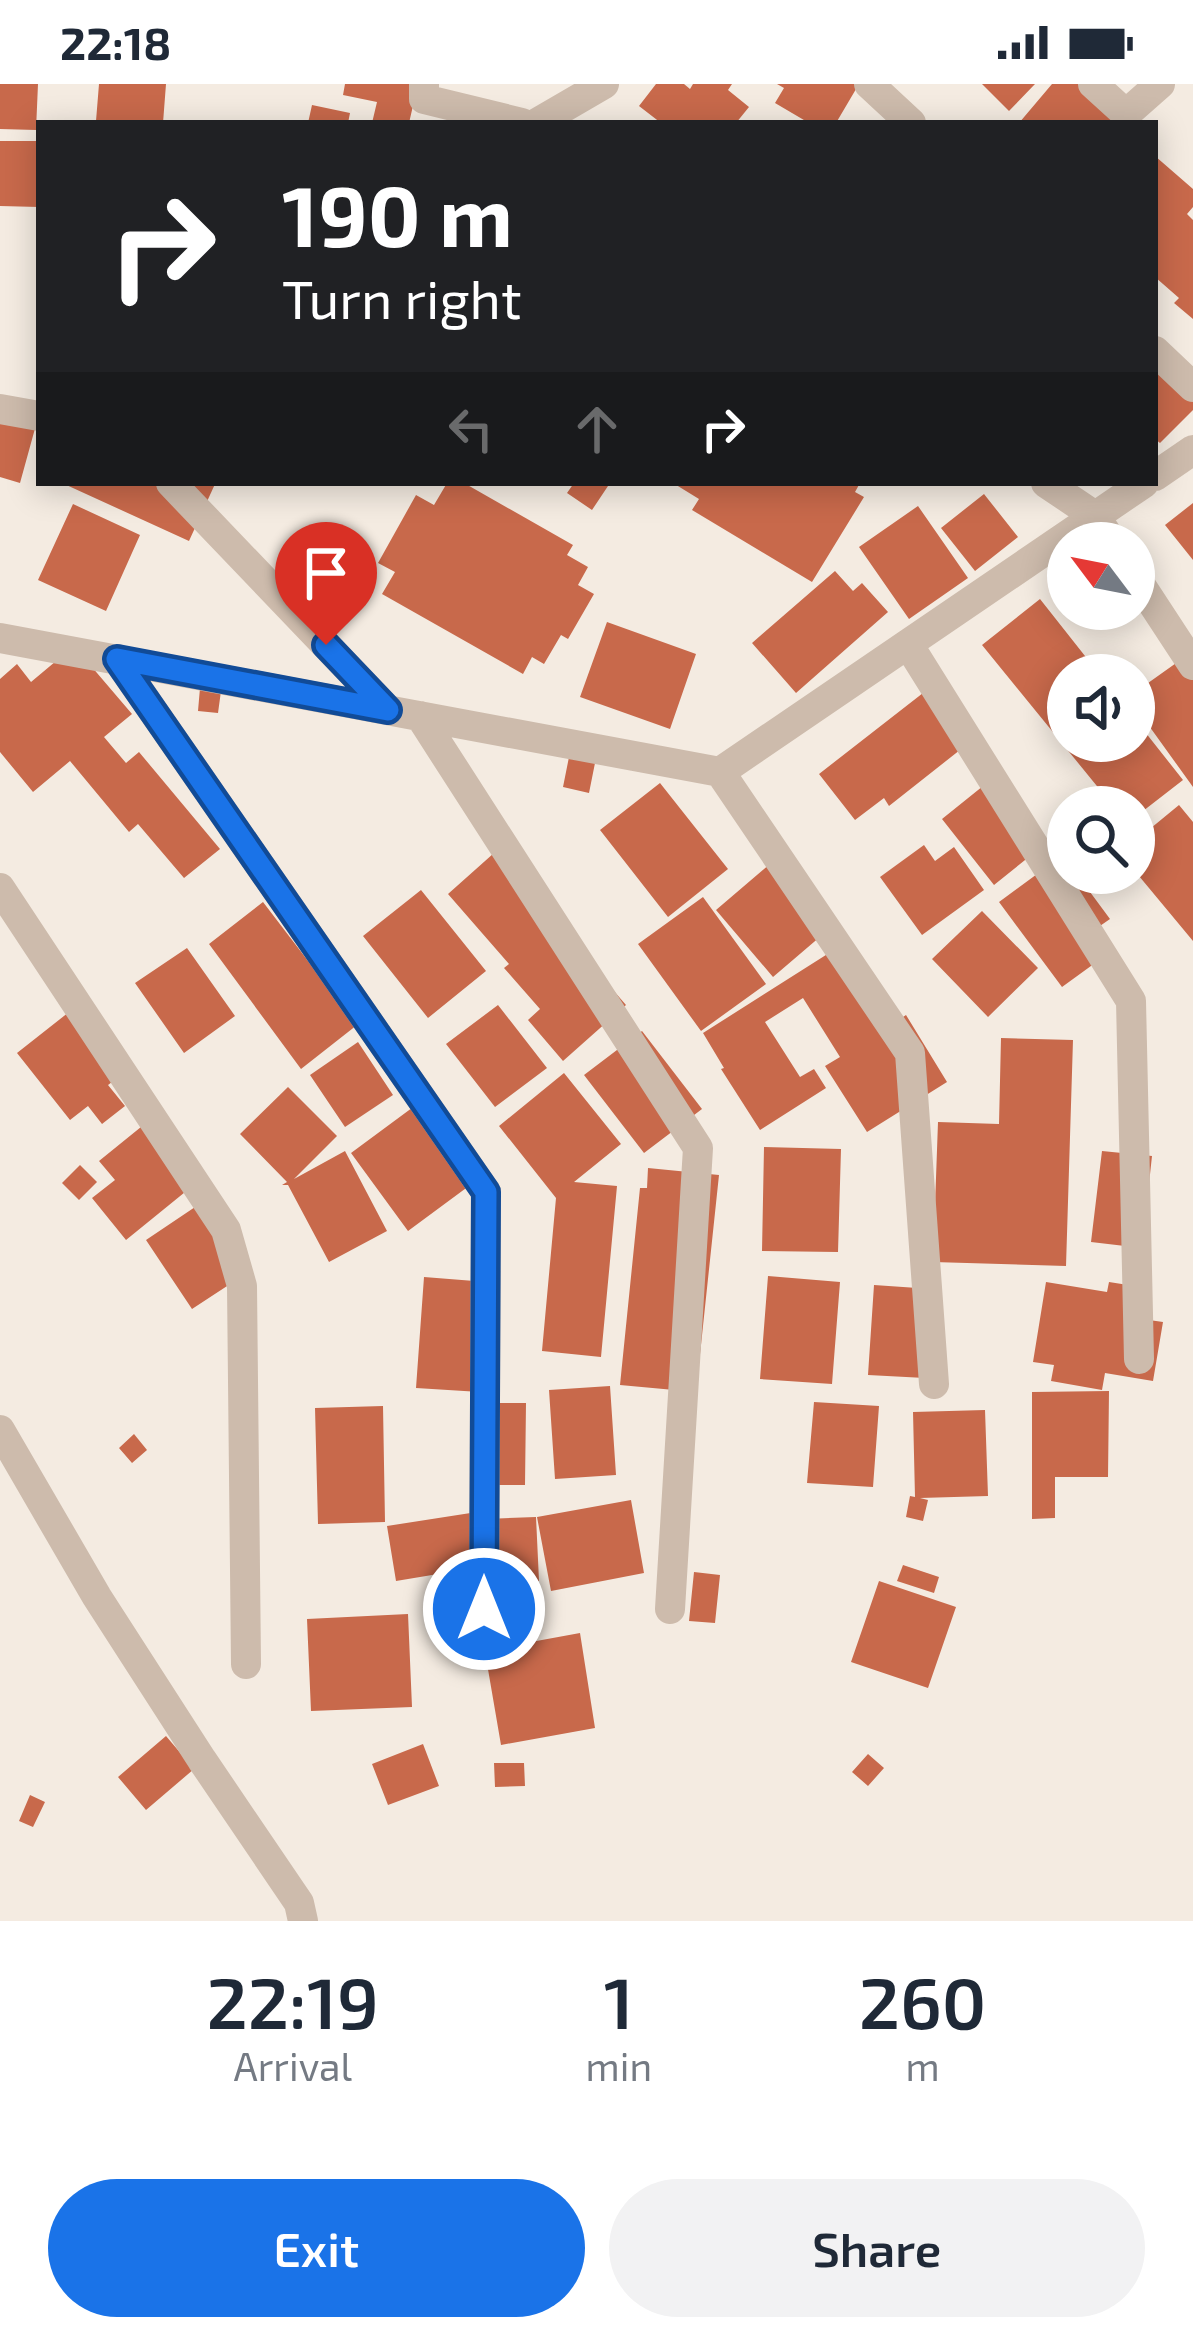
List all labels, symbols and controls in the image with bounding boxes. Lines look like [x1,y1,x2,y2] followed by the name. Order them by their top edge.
[60,15,171,69] text: 22:18
[282,163,513,264] text: 190 m
[84,168,240,324] icon: right
[282,265,522,330] text: Turn right
[438,396,504,462] icon: left
[564,396,630,462] icon: ahead
[690,396,756,462] icon: right
[275,522,377,645] pin
[1047,522,1155,630] north arrow
[1047,522,1155,894] map controls
[293,540,359,606] icon: arrive
[1047,654,1155,762] button: sound
[1047,786,1155,894] button: search
[421,1546,547,1672] position arrow
[207,1957,379,2043] text: 22:19
[604,1957,634,2043] text: 1
[859,1957,986,2043] text: 260
[233,2042,352,2089] text: Arrival
[586,2042,652,2089] text: min
[905,2042,940,2089] text: m
[48,2179,585,2317] button: Exit
[609,2179,1145,2317] button: Share

